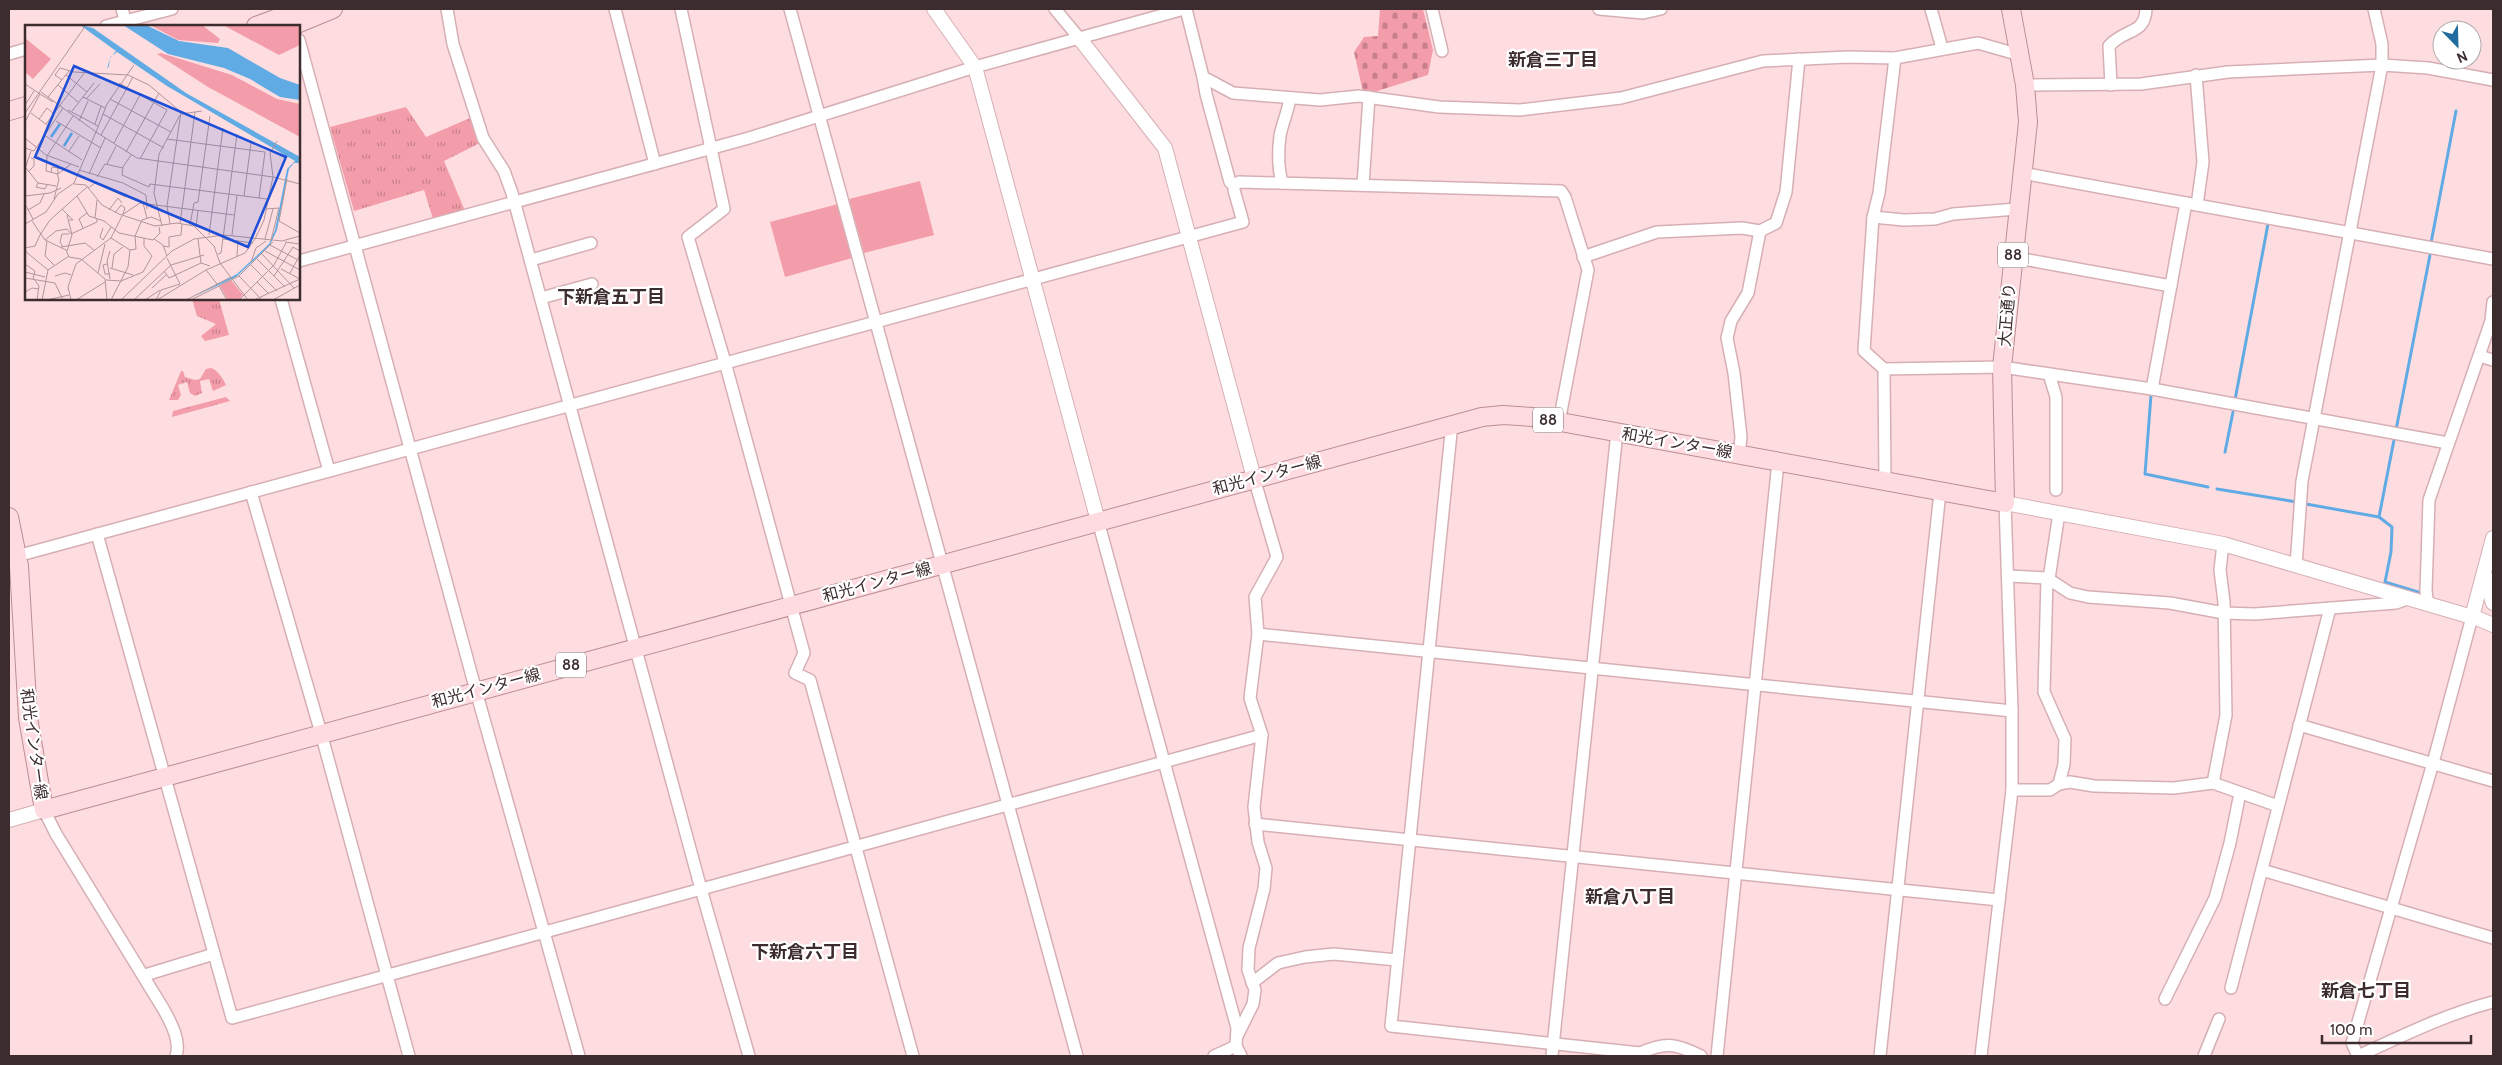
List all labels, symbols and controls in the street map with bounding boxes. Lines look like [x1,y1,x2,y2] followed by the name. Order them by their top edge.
[2432,20,2482,70] north arrow
[25,25,300,300] inset map
[2454,47,2470,67] text: N
[1508,49,1598,71] district label: 新倉三丁目
[1998,242,2028,268] road number: 88
[1995,282,2019,348] street label: 大正通り
[557,286,665,308] district label: 下新倉五丁目
[1533,408,1563,432] road number: 88
[1620,424,1734,462] street label: 和光インター線
[1210,451,1324,499] street label: 和光インター線
[820,558,934,606] street label: 和光インター線
[556,652,586,678] road number: 88
[429,664,543,712] street label: 和光インター線
[17,687,51,801] street label: 和光インター線
[1585,886,1675,908] district label: 新倉八丁目
[751,941,859,963] district label: 下新倉六丁目
[2321,980,2411,1002] district label: 新倉七丁目
[2322,1012,2471,1044] scale bar
[2330,1021,2372,1039] text: 100 m

